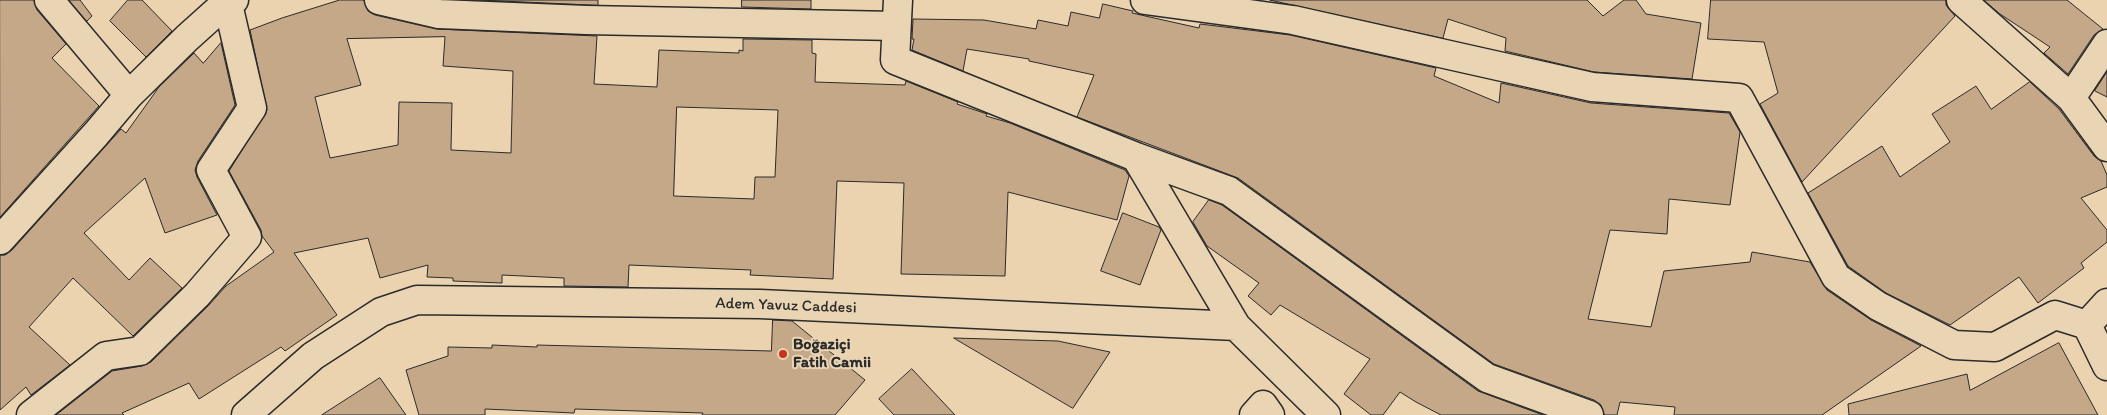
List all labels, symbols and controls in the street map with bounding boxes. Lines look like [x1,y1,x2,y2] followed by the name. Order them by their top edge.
[715,294,857,318] street label: Adem Yavuz Caddesi
[793,335,871,373] place label: Boğaziçi Fatih Camii
[777,348,789,360] marker: Boğaziçi Fatih Camii

